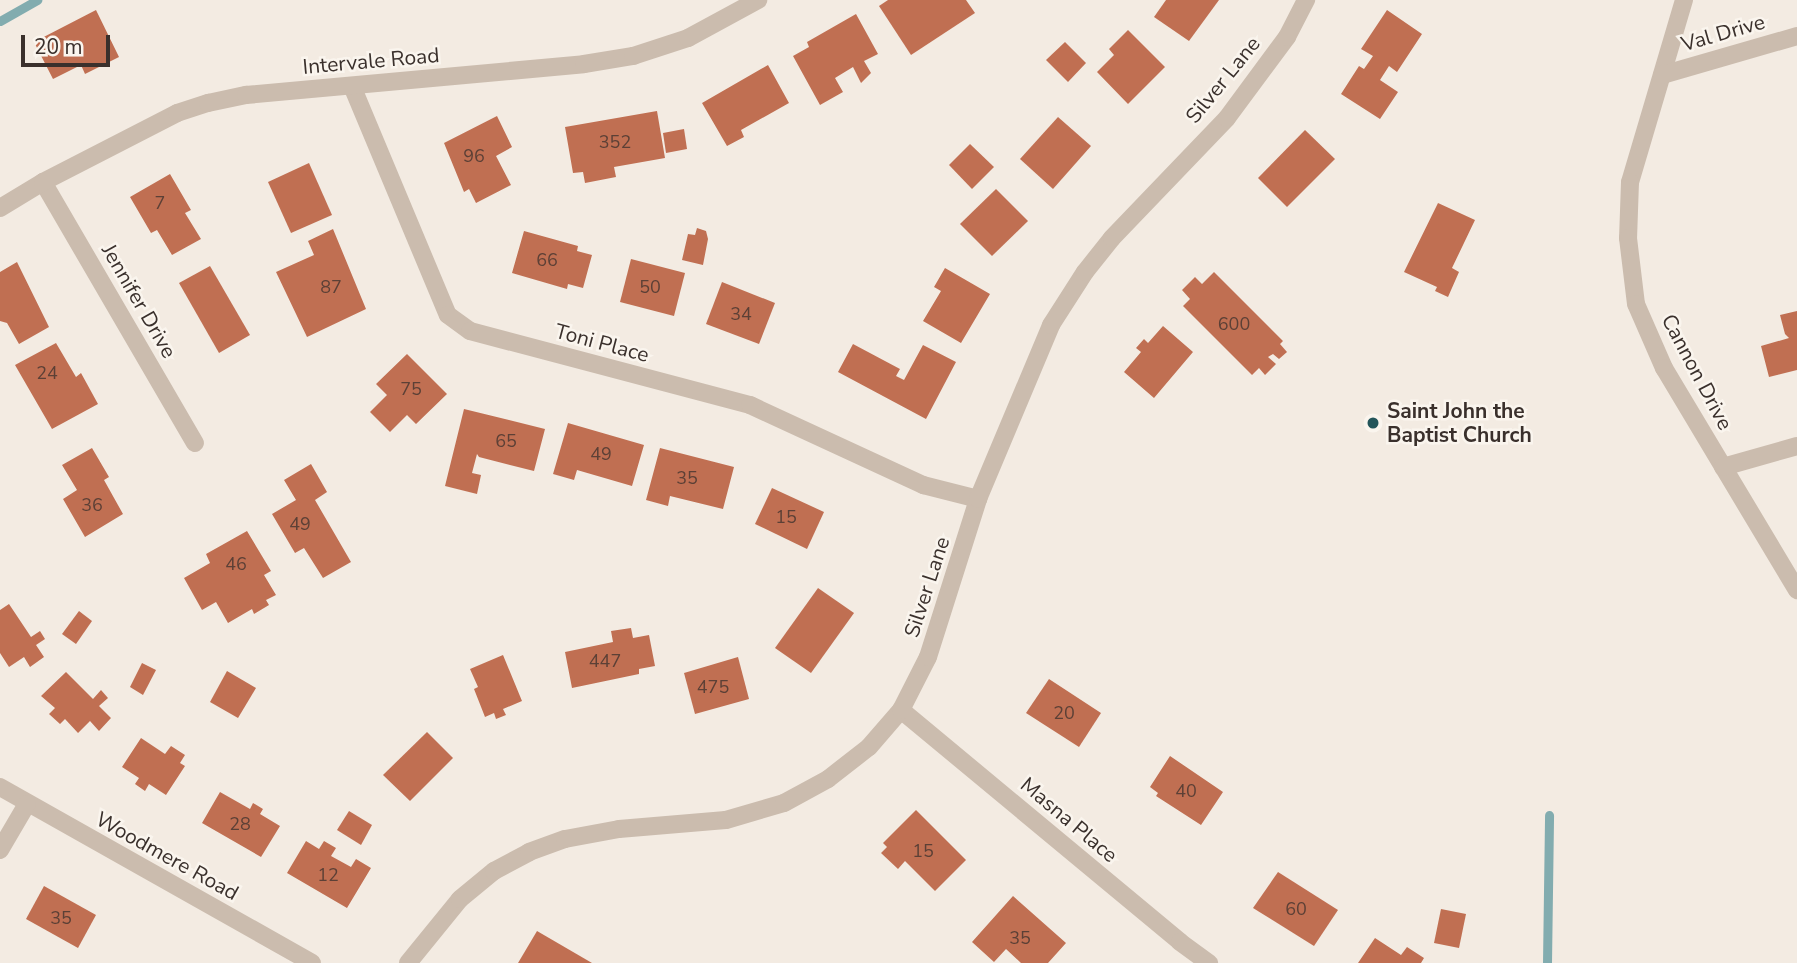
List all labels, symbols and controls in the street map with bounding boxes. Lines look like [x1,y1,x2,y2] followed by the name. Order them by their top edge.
[1678,9,1768,57] street label: Val Drive
[24,21,114,65] scale bar
[1180,32,1266,128] street label: Silver Lane
[34,33,83,61] text: 20 m
[302,42,440,80] street label: Intervale Road
[599,131,631,153] house number: 352
[463,145,485,167] house number: 96
[155,192,165,214] house number: 7
[96,240,182,362] street label: Jennifer Drive
[536,249,558,271] house number: 66
[320,276,342,298] house number: 87
[639,276,661,298] house number: 50
[730,303,752,325] house number: 34
[1656,310,1738,434] street label: Cannon Drive
[1218,313,1250,335] house number: 600
[552,318,652,368] street label: Toni Place
[36,362,58,384] house number: 24
[400,378,422,400] house number: 75
[1387,398,1532,448] place label: Saint John the Baptist Church
[1365,415,1381,431] marker: Saint John the Baptist Church
[495,430,517,452] house number: 65
[590,443,612,465] house number: 49
[676,467,698,489] house number: 35
[81,494,103,516] house number: 36
[775,506,797,528] house number: 15
[289,513,311,535] house number: 49
[899,534,955,640] street label: Silver Lane
[225,553,247,575] house number: 46
[589,650,621,672] house number: 447
[697,676,729,698] house number: 475
[1053,702,1075,724] house number: 20
[1015,772,1123,868] street label: Masna Place
[1175,780,1197,802] house number: 40
[91,806,243,906] street label: Woodmere Road
[229,813,251,835] house number: 28
[912,840,934,862] house number: 15
[317,864,339,886] house number: 12
[1285,898,1307,920] house number: 60
[50,907,72,929] house number: 35
[1009,927,1031,949] house number: 35

